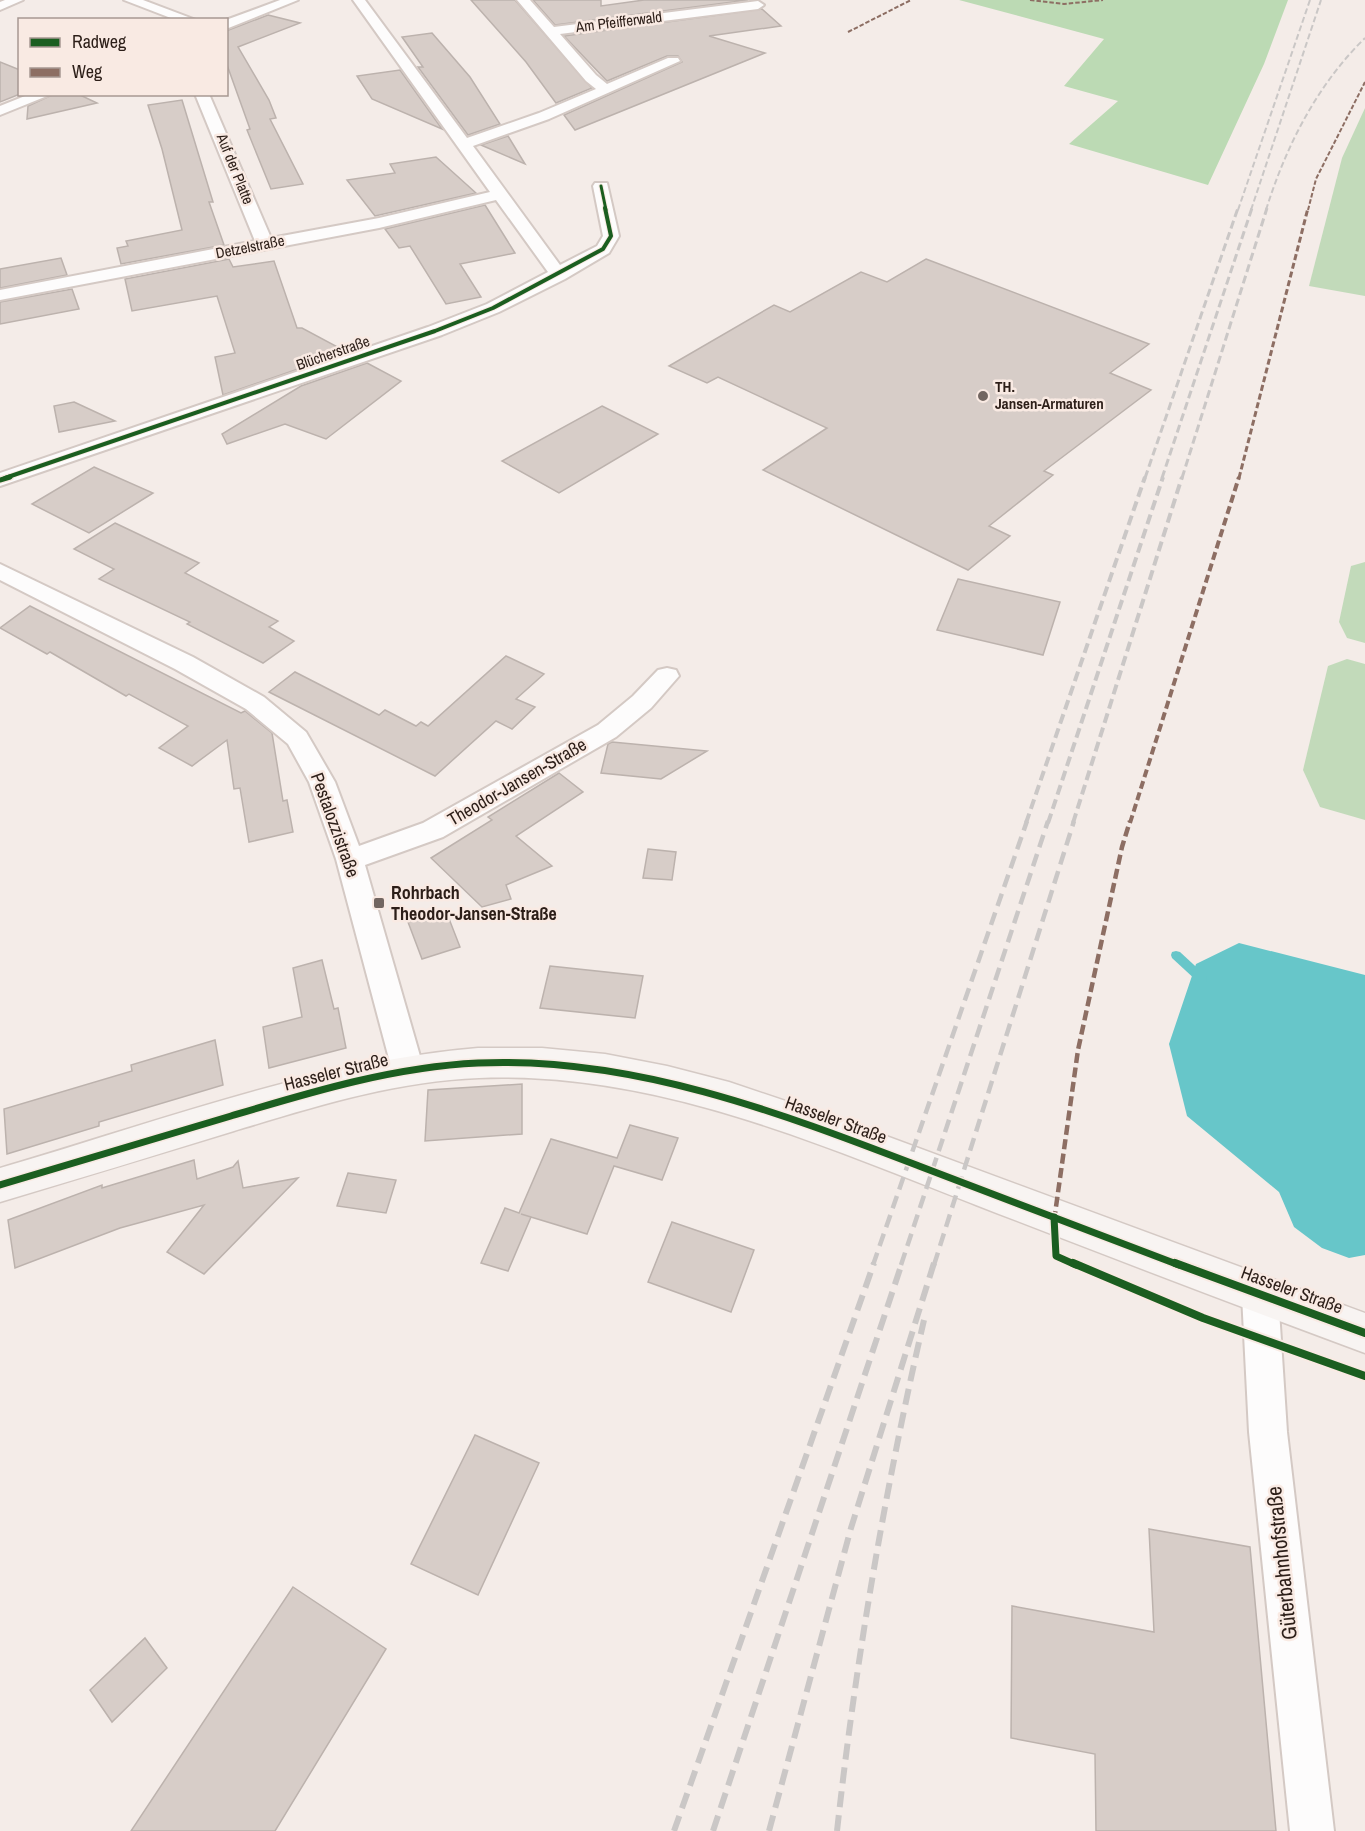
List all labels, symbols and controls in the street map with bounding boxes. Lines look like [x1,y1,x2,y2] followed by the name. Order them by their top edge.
[574,6,663,37] street label: Am Pfeifferwald
[18,18,228,96] legend
[72,29,127,54] text: Radweg
[72,59,103,84] text: Weg
[211,129,259,207] street label: Auf der Platte
[214,230,286,263] street label: Detzelstraße
[293,330,373,375] street label: Blücherstraße
[995,376,1104,414] place label: TH. Jansen-Armaturen
[976,389,990,403] marker: TH. Jansen-Armaturen
[443,732,591,832] street label: Theodor-Jansen-Straße
[305,769,366,881] street label: Pestalozzistraße
[391,880,557,926] place label: Rohrbach Theodor-Jansen-Straße
[372,896,386,910] marker: Rohrbach Theodor-Jansen-Straße
[281,1046,391,1097] street label: Hasseler Straße
[782,1090,891,1150] street label: Hasseler Straße
[1238,1260,1347,1320] street label: Hasseler Straße
[1259,1485,1304,1641] street label: Güterbahnhofstraße

